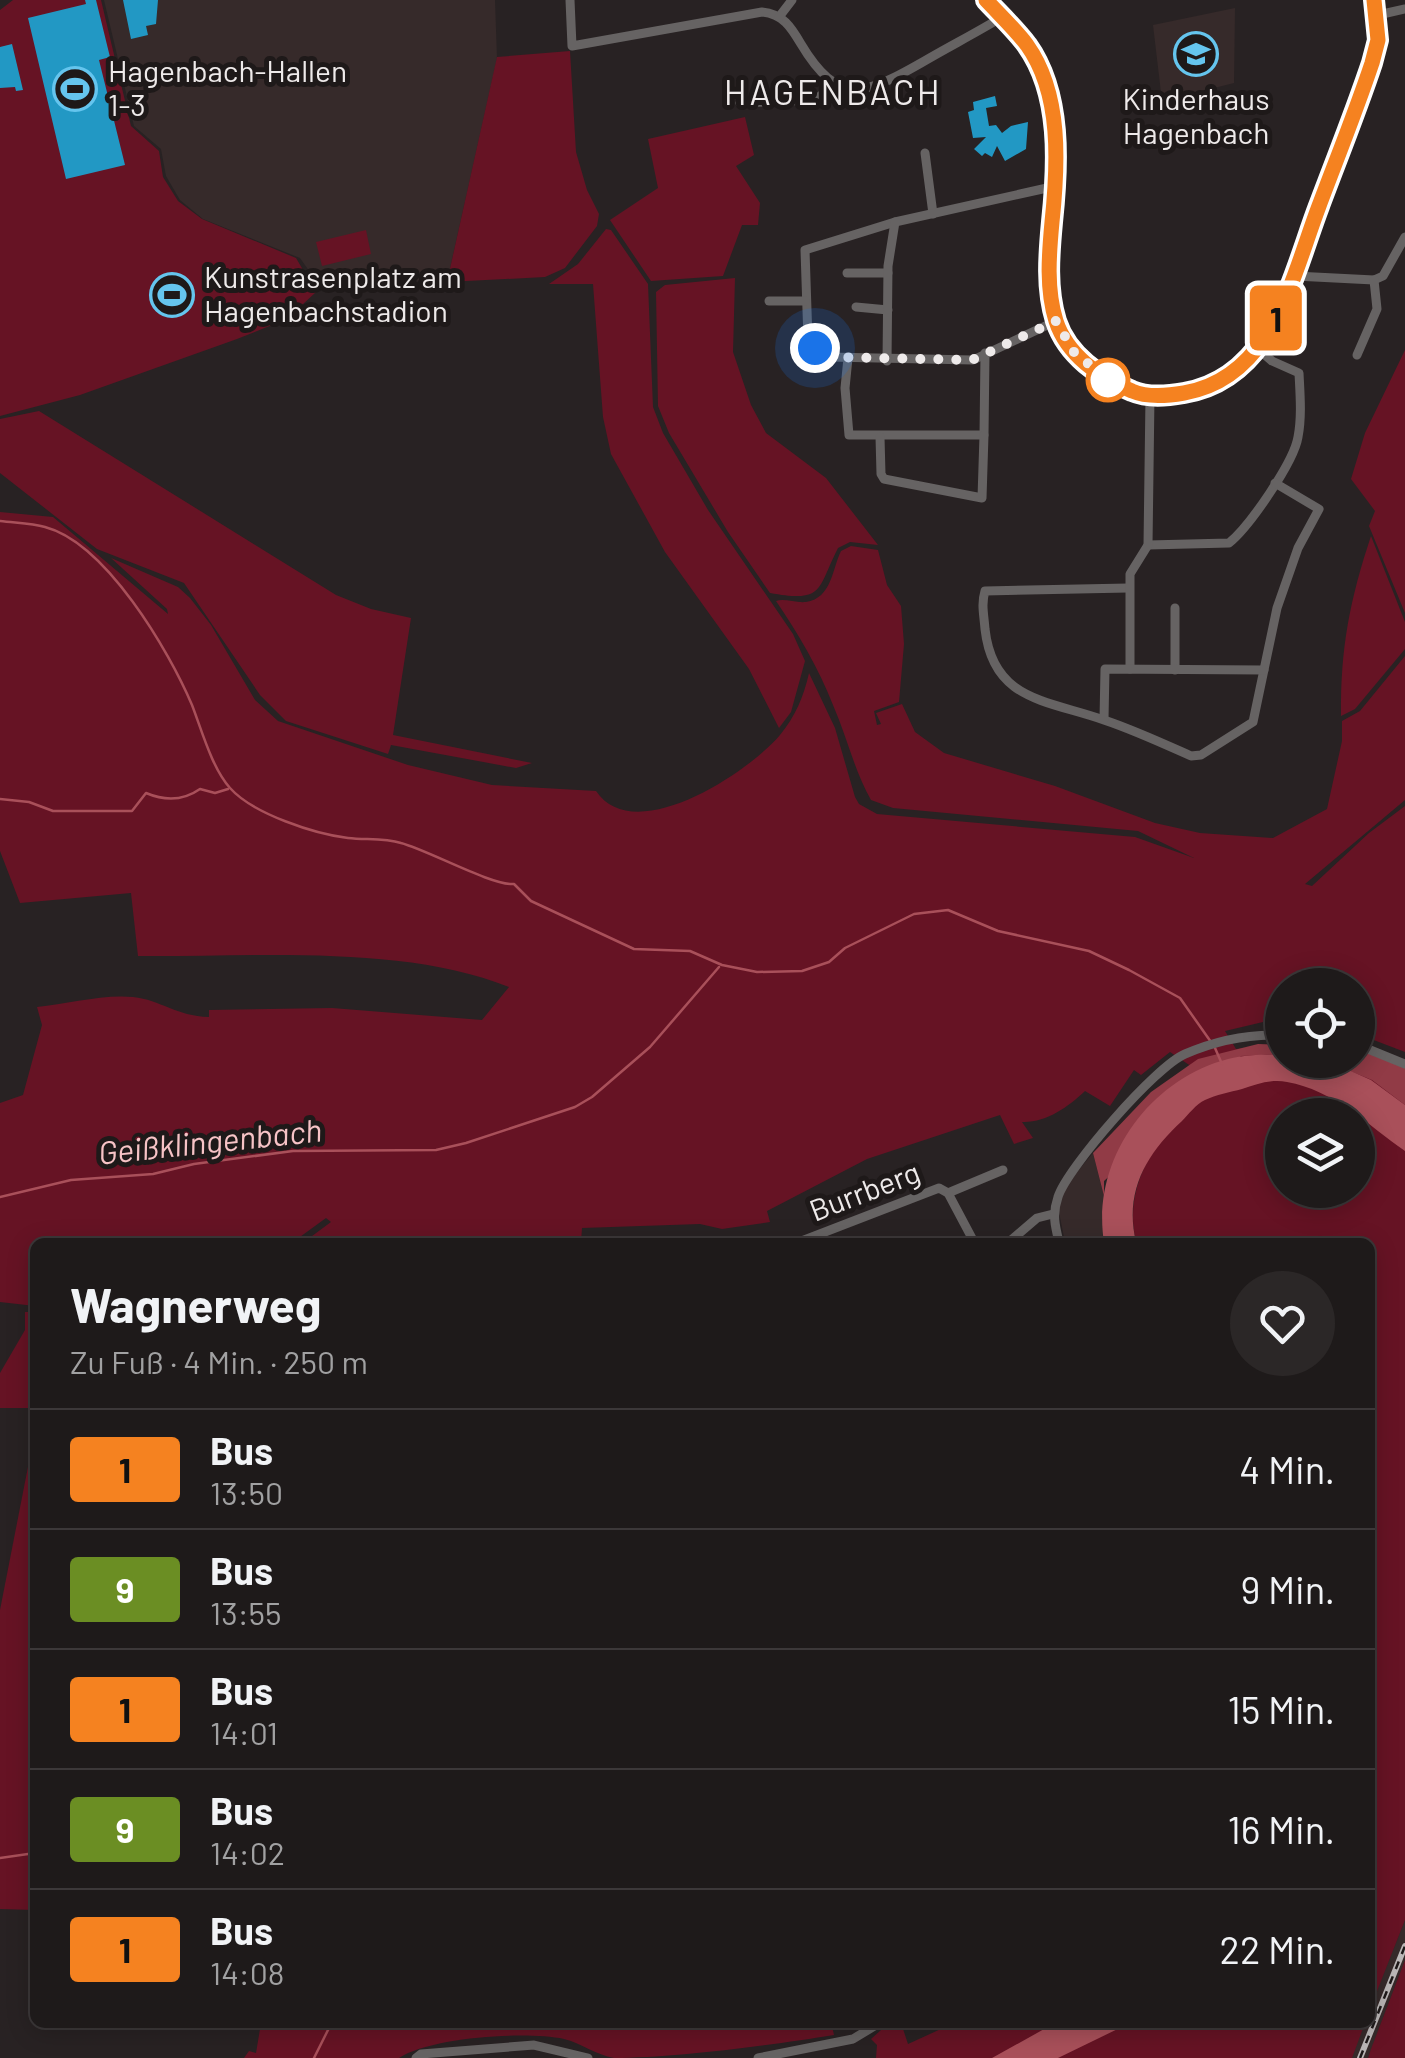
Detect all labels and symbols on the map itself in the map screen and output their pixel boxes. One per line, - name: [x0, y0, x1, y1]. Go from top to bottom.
- school or university icon: Kinderhaus Hagenbach: [1173, 31, 1219, 77]
- place label: Hagenbach-Hallen 1-3: [108, 52, 347, 122]
- sports icon: Hagenbach-Hallen 1-3: [52, 66, 98, 112]
- district label: HAGENBACH: [724, 70, 942, 112]
- place label: Kinderhaus Hagenbach: [1122, 80, 1270, 150]
- place label: Kunstrasenplatz am Hagenbachstadion: [204, 258, 462, 328]
- sports icon: Kunstrasenplatz am Hagenbachstadion: [149, 272, 195, 318]
- line badge: 1: [1244, 286, 1308, 350]
- your location: [790, 323, 840, 373]
- unlabelled marker: [1087, 359, 1129, 401]
- water label: Geißklingenbach: [96, 1109, 324, 1171]
- street label: Burrberg: [804, 1153, 924, 1228]

